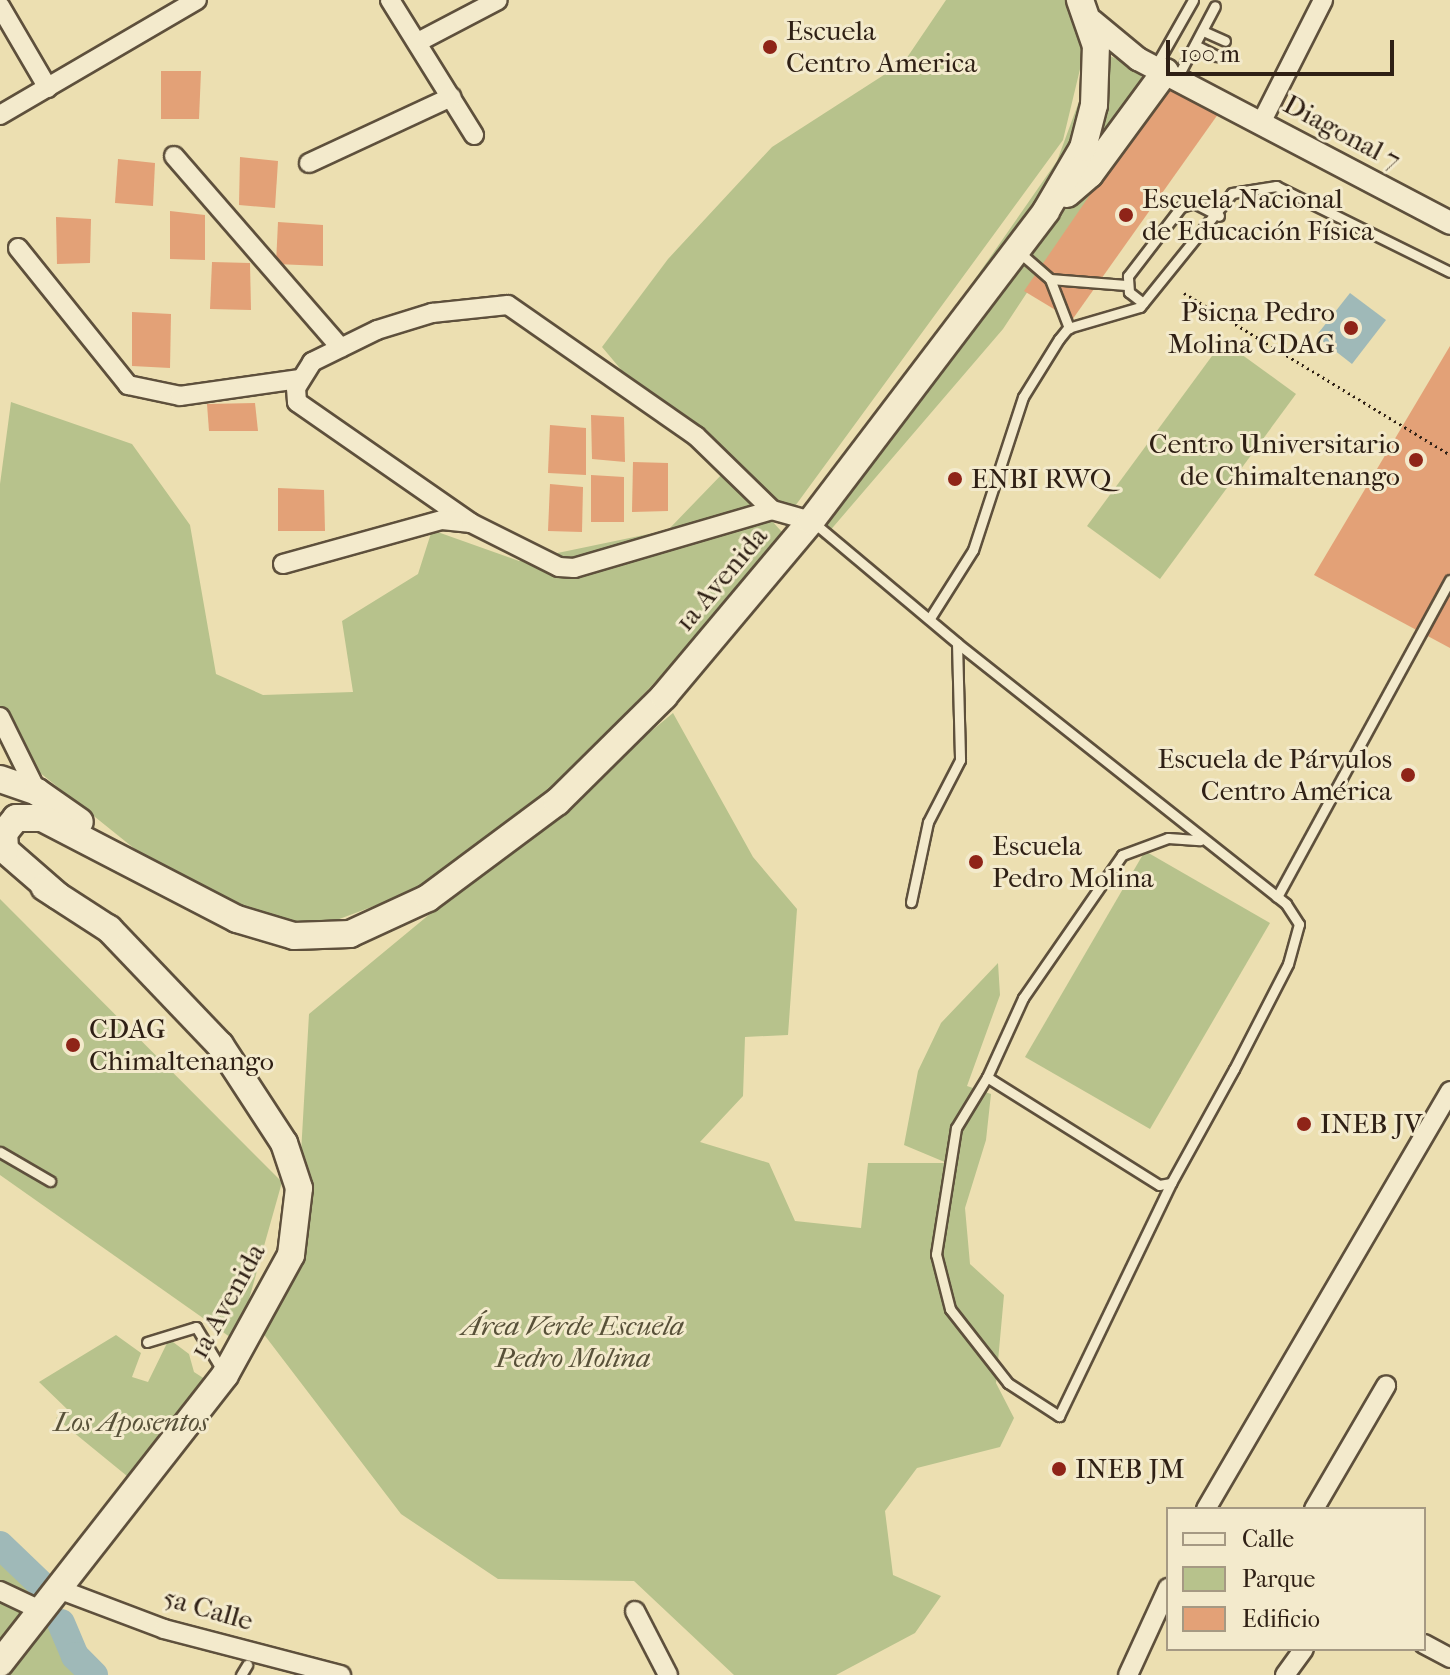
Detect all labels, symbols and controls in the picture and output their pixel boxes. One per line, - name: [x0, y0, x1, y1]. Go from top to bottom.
- place label: Escuela Centro America: [786, 14, 977, 80]
- scale bar: [1170, 24, 1398, 74]
- marker: Escuela Centro America: [761, 38, 779, 56]
- text: 100 m: [1180, 40, 1240, 68]
- street label: Diagonal 7: [1278, 87, 1406, 177]
- place label: Escuela Nacional de Educación Física: [1142, 182, 1374, 248]
- marker: Escuela Nacional de Educación Física: [1117, 206, 1135, 224]
- place label: Psicna Pedro Molina CDAG: [1168, 295, 1335, 361]
- marker: Psicna Pedro Molina CDAG: [1342, 319, 1360, 337]
- place label: Centro Universitario de Chimaltenango: [1149, 427, 1400, 493]
- marker: Centro Universitario de Chimaltenango: [1407, 451, 1425, 469]
- place label: ENBI RWQ: [971, 462, 1111, 496]
- marker: ENBI RWQ: [946, 470, 964, 488]
- street label: 1a Avenida: [668, 520, 774, 638]
- place label: Escuela de Párvulos Centro América: [1158, 742, 1392, 808]
- marker: Escuela de Párvulos Centro América: [1399, 766, 1417, 784]
- place label: Escuela Pedro Molina: [992, 829, 1154, 895]
- marker: Escuela Pedro Molina: [967, 853, 985, 871]
- place label: CDAG Chimaltenango: [89, 1012, 274, 1078]
- marker: CDAG Chimaltenango: [64, 1036, 82, 1054]
- place label: INEB JV: [1320, 1107, 1422, 1141]
- marker: INEB JV: [1295, 1115, 1313, 1133]
- street label: 1a Avenida: [182, 1238, 272, 1364]
- park label: Área Verde Escuela Pedro Molina: [462, 1309, 684, 1375]
- park label: Los Aposentos: [54, 1405, 208, 1439]
- place label: INEB JM: [1075, 1452, 1185, 1486]
- marker: INEB JM: [1050, 1460, 1068, 1478]
- legend: [1166, 1507, 1426, 1651]
- text: Calle: [1242, 1525, 1294, 1553]
- text: Parque: [1242, 1565, 1315, 1593]
- street label: 5a Calle: [159, 1580, 257, 1638]
- text: Edificio: [1242, 1605, 1320, 1633]

